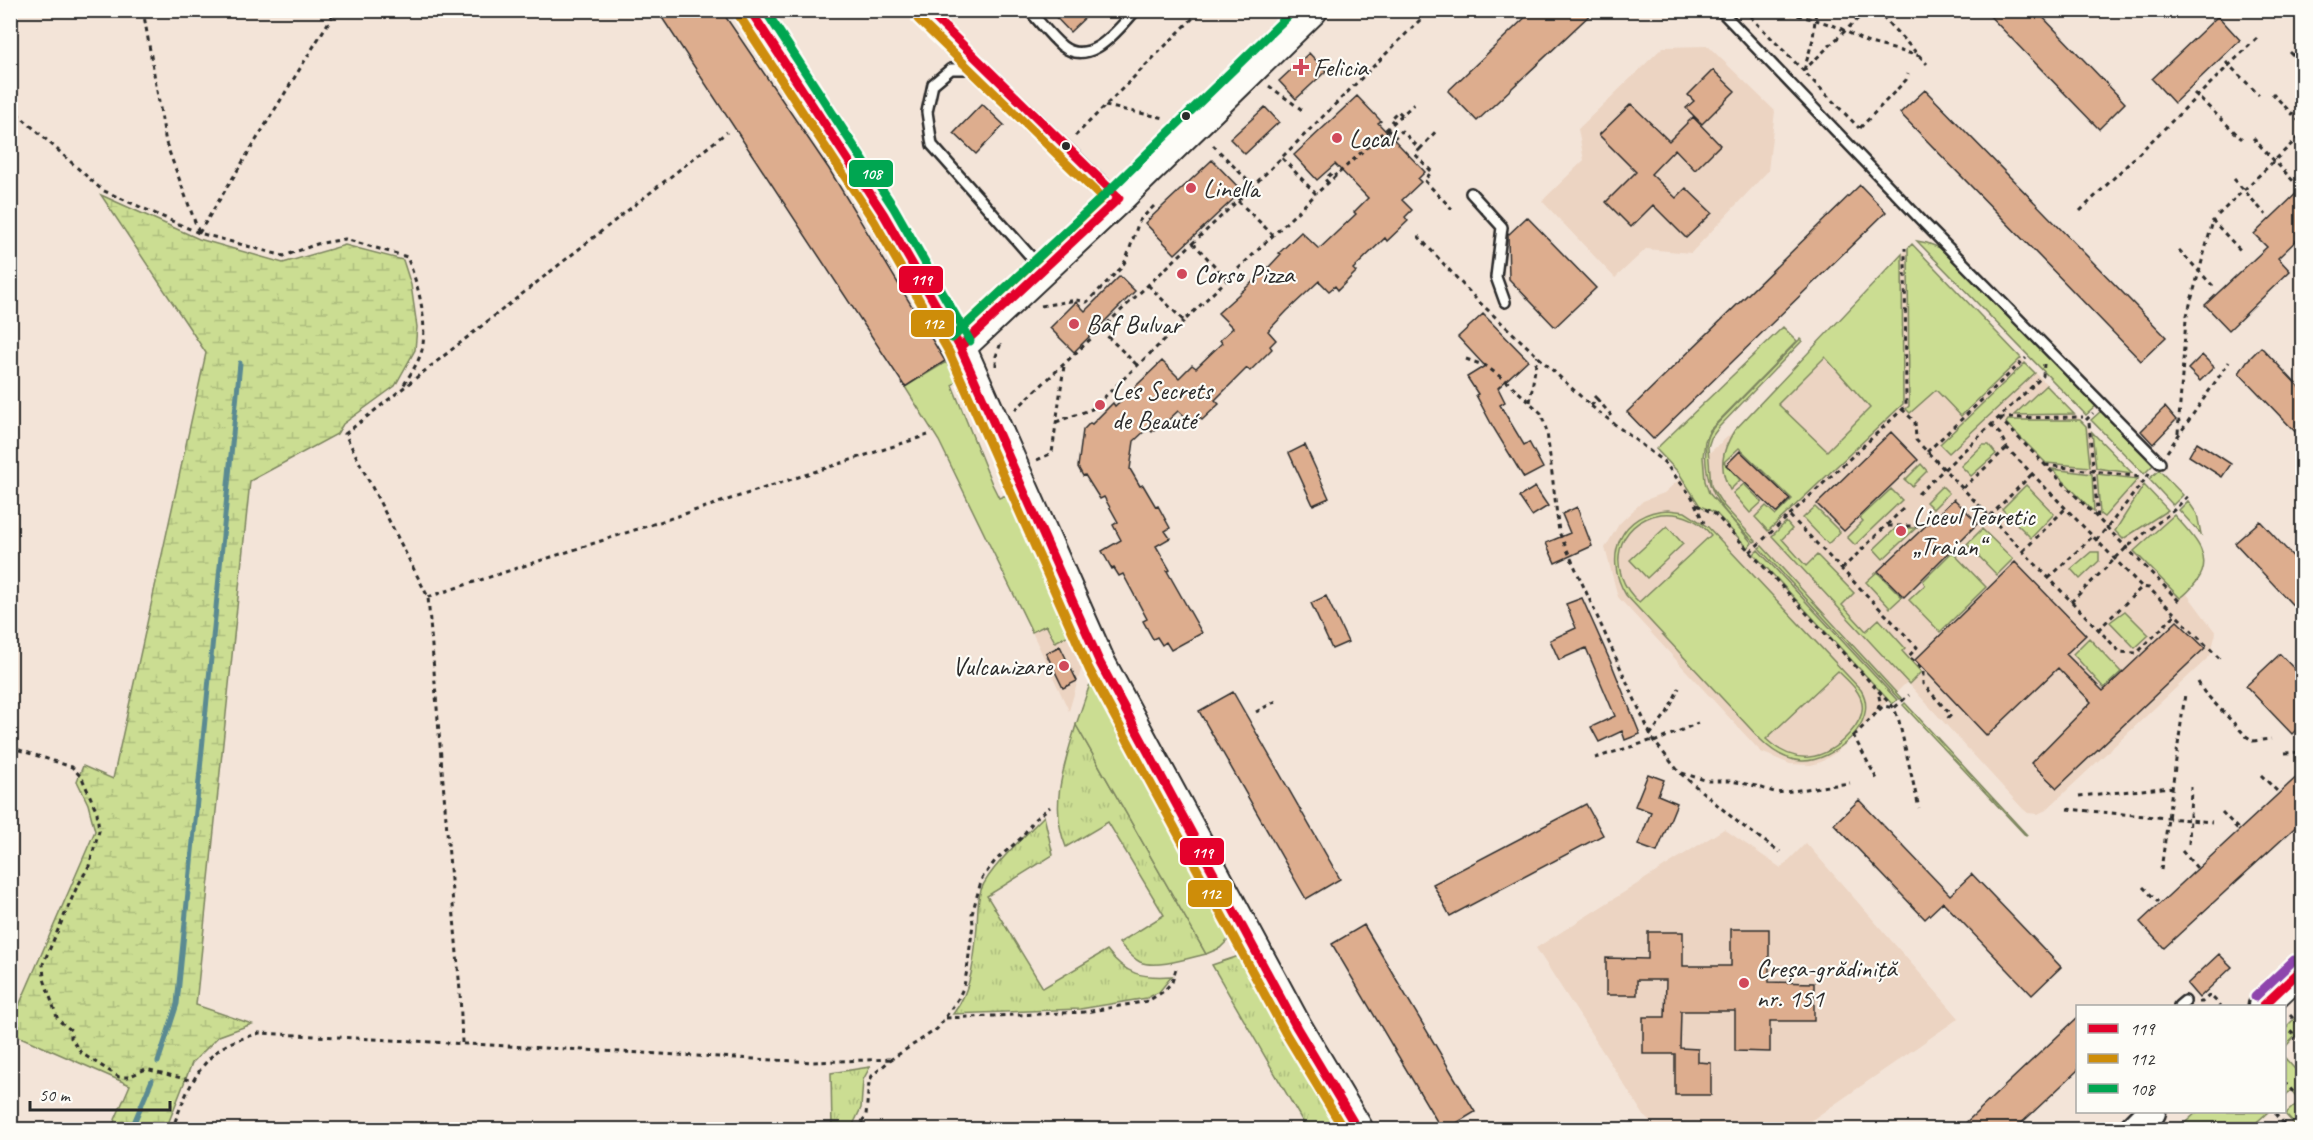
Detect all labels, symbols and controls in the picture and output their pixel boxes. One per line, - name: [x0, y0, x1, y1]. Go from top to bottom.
- place label: Felicia: [1313, 51, 1369, 84]
- marker: Felicia: [1294, 60, 1308, 74]
- unlabelled marker: [1180, 110, 1192, 122]
- place label: Local: [1349, 122, 1398, 155]
- marker: Local: [1330, 131, 1344, 145]
- unlabelled marker: [1060, 140, 1072, 152]
- line badge: 108: [848, 159, 894, 188]
- text: 108: [860, 164, 884, 184]
- place label: Linella: [1203, 172, 1261, 205]
- marker: Linella: [1184, 181, 1198, 195]
- place label: Corso Pizza: [1194, 258, 1296, 291]
- line badge: 119: [898, 265, 944, 294]
- marker: Corso Pizza: [1175, 267, 1189, 281]
- text: 119: [910, 270, 934, 290]
- place label: Baf Bulvar: [1086, 308, 1183, 341]
- line badge: 112: [910, 309, 955, 338]
- text: 112: [922, 314, 946, 334]
- marker: Baf Bulvar: [1067, 317, 1081, 331]
- place label: Les Secrets de Beauté: [1112, 374, 1214, 437]
- marker: Les Secrets de Beauté: [1093, 398, 1107, 412]
- place label: Liceul Teoretic „Traian“: [1913, 500, 2036, 563]
- marker: Liceul Teoretic „Traian“: [1894, 524, 1908, 538]
- place label: Vulcanizare: [952, 650, 1054, 683]
- marker: Vulcanizare: [1057, 659, 1071, 673]
- line badge: 119: [1179, 837, 1225, 866]
- text: 119: [1191, 843, 1215, 863]
- line badge: 112: [1187, 879, 1233, 908]
- text: 112: [1199, 884, 1223, 904]
- place label: Creșa-grădiniță nr. 151: [1756, 952, 1899, 1015]
- marker: Creșa-grădiniță nr. 151: [1737, 976, 1751, 990]
- legend: [2076, 1005, 2286, 1113]
- text: 119: [2130, 1018, 2156, 1040]
- text: 112: [2130, 1048, 2156, 1070]
- scale bar: [30, 1074, 170, 1112]
- text: 108: [2130, 1078, 2156, 1100]
- text: 50 m: [39, 1084, 72, 1106]

